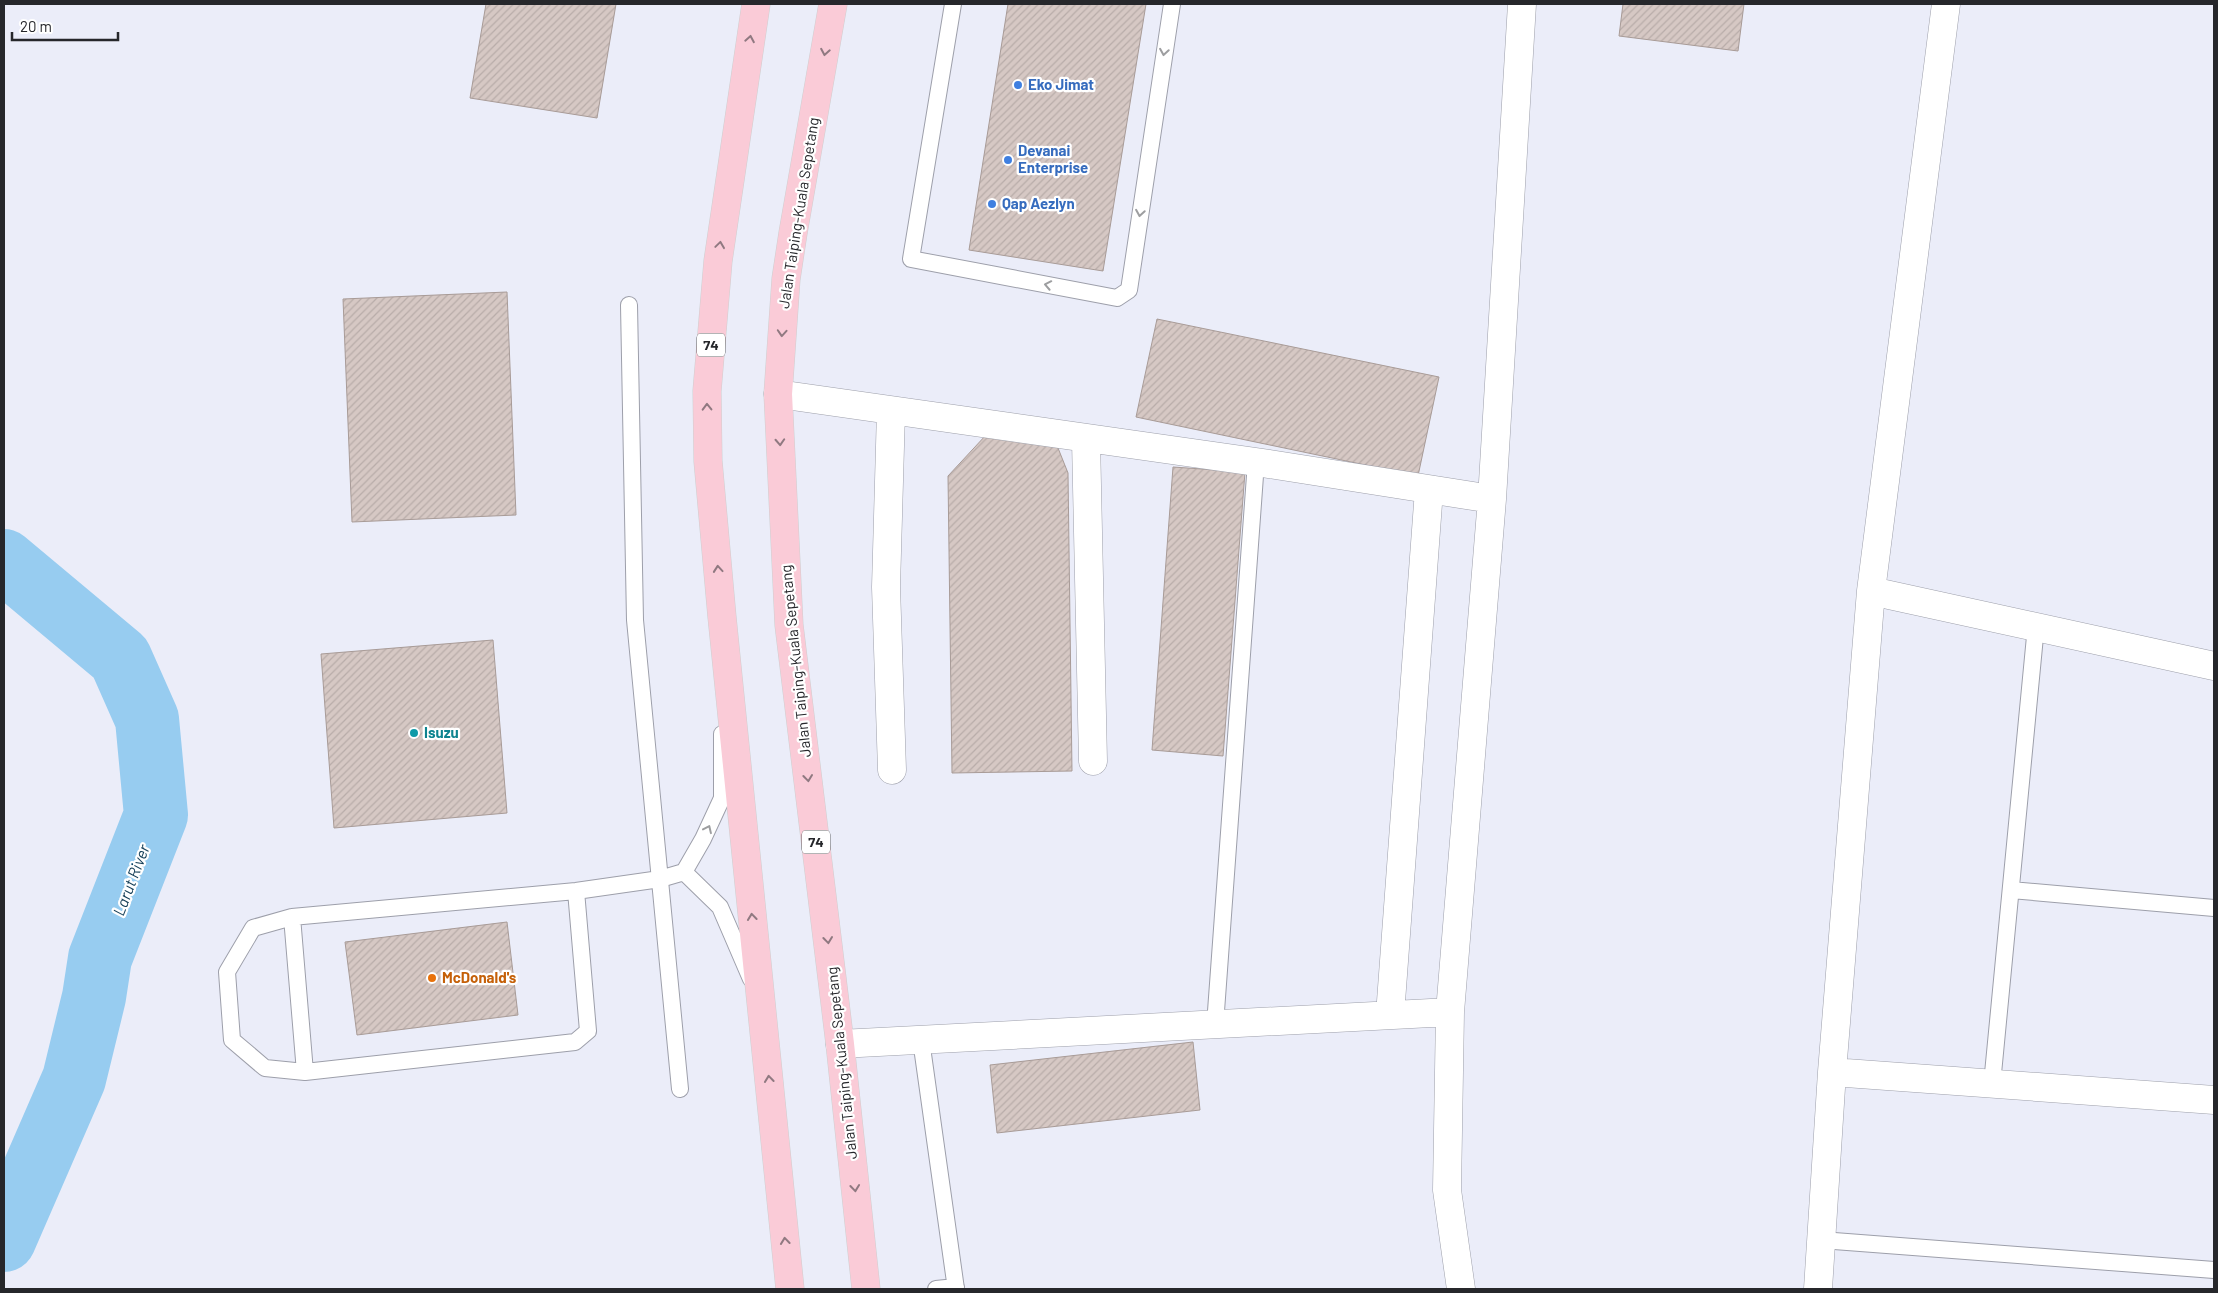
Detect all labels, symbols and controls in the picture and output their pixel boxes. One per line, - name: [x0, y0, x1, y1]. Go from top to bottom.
- scale bar: [12, 10, 119, 42]
- text: 20 m: [20, 17, 52, 35]
- one-way arrow: [745, 34, 755, 43]
- one-way arrow: [820, 47, 830, 56]
- one-way arrow: [1160, 48, 1170, 56]
- place label: Eko Jimat: [1028, 75, 1094, 93]
- marker: Eko Jimat: [1012, 79, 1024, 91]
- street label: Jalan Taiping-Kuala Sepetang: [774, 116, 822, 310]
- place label: Devanai Enterprise: [1018, 141, 1088, 176]
- marker: Devanai Enterprise: [1002, 154, 1014, 166]
- place label: Qap Aezlyn: [1002, 194, 1075, 212]
- marker: Qap Aezlyn: [986, 198, 998, 210]
- one-way arrow: [1136, 208, 1146, 217]
- one-way arrow: [714, 240, 725, 248]
- one-way arrow: [1044, 281, 1053, 291]
- one-way arrow: [776, 330, 787, 338]
- road number: 74: [697, 334, 725, 356]
- one-way arrow: [702, 402, 712, 410]
- one-way arrow: [775, 439, 785, 447]
- one-way arrow: [713, 564, 724, 572]
- street label: Jalan Taiping-Kuala Sepetang: [776, 564, 814, 758]
- place label: Isuzu: [424, 723, 459, 741]
- marker: Isuzu: [408, 727, 420, 739]
- one-way arrow: [802, 775, 813, 783]
- one-way arrow: [701, 825, 712, 834]
- road number: 74: [802, 830, 830, 854]
- water label: Larut River: [108, 840, 153, 918]
- one-way arrow: [747, 913, 758, 921]
- one-way arrow: [822, 935, 832, 944]
- street label: Jalan Taiping-Kuala Sepetang: [822, 966, 860, 1160]
- place label: McDonald's: [442, 968, 517, 986]
- marker: McDonald's: [426, 972, 438, 984]
- one-way arrow: [764, 1075, 775, 1083]
- one-way arrow: [850, 1184, 861, 1192]
- one-way arrow: [780, 1236, 791, 1244]

